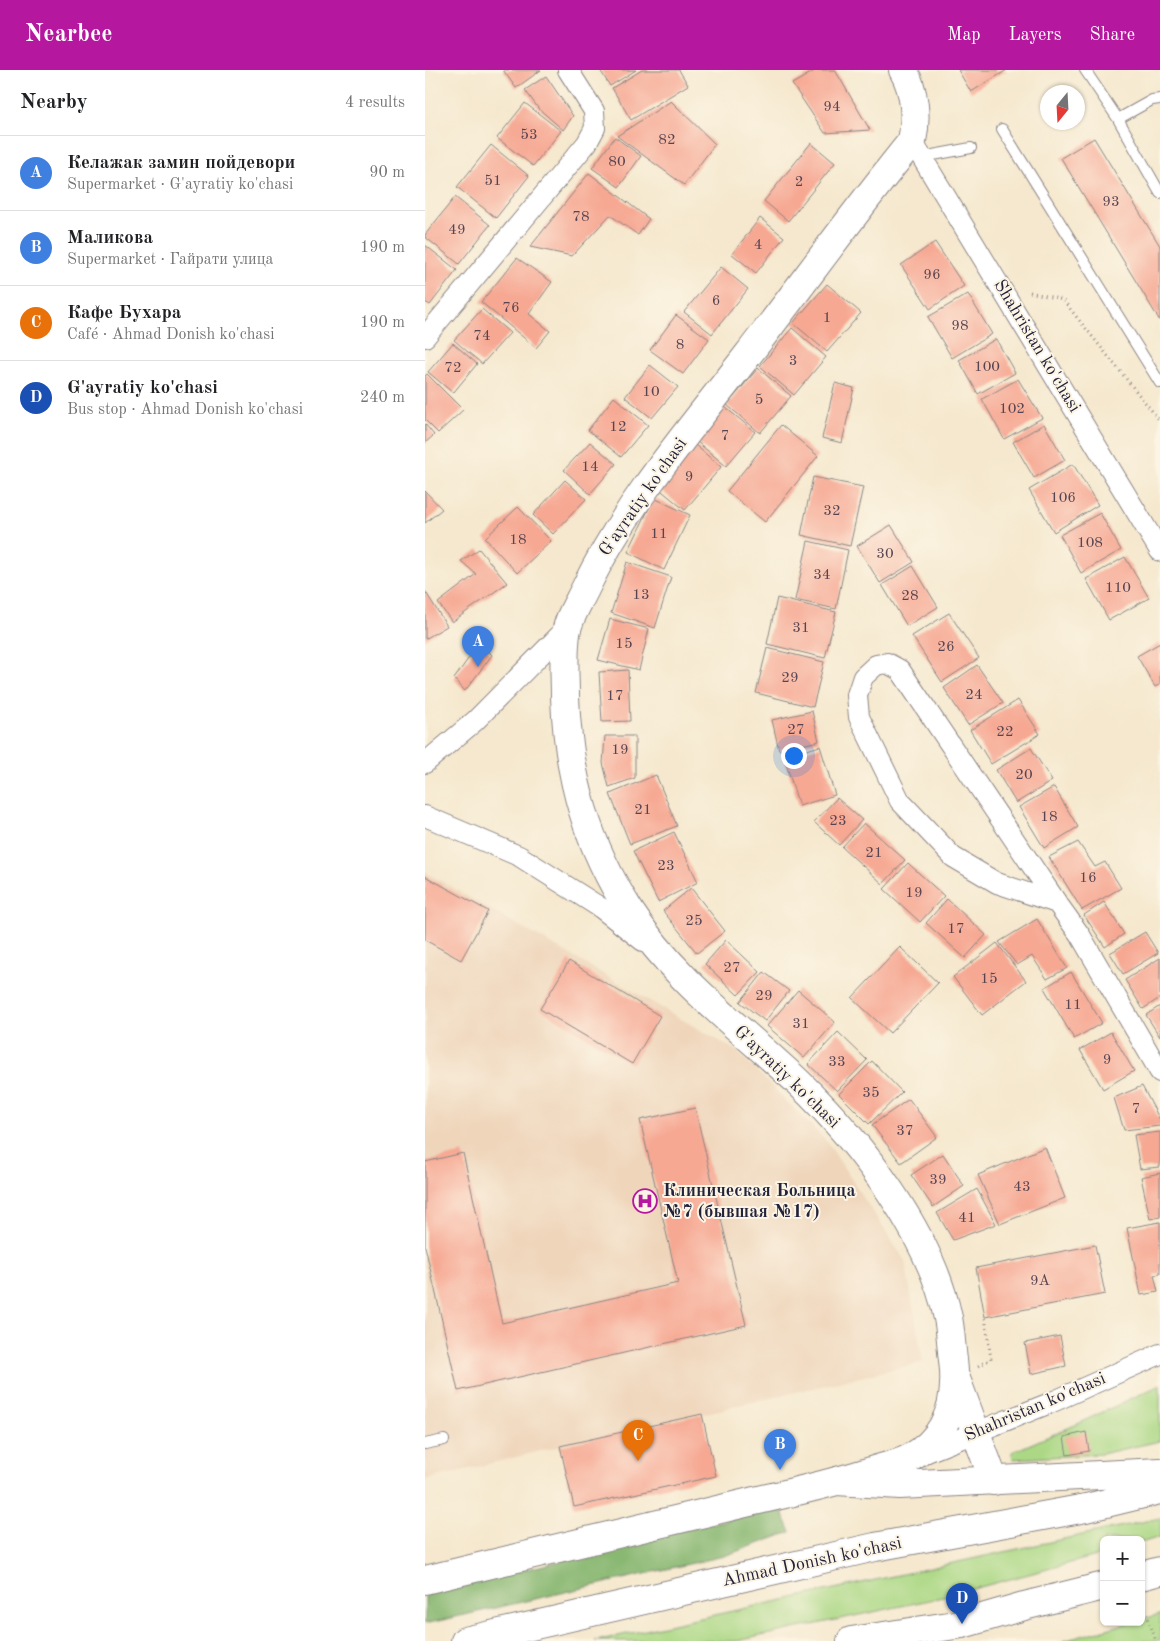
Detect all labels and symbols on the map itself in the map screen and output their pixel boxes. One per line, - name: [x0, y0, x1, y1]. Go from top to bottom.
- north arrow: [1040, 85, 1085, 130]
- house number: 94: [823, 100, 841, 115]
- house number: 53: [520, 128, 538, 143]
- house number: 82: [658, 133, 676, 148]
- house number: 80: [608, 155, 626, 170]
- house number: 51: [484, 174, 502, 189]
- house number: 2: [795, 175, 803, 190]
- house number: 93: [1102, 195, 1120, 210]
- house number: 78: [572, 210, 590, 225]
- house number: 49: [448, 223, 466, 238]
- house number: 4: [754, 238, 762, 253]
- house number: 96: [923, 268, 941, 283]
- street label: Shahristan ko'chasi: [990, 276, 1084, 416]
- house number: 6: [712, 294, 720, 309]
- house number: 76: [502, 301, 520, 316]
- house number: 1: [823, 311, 831, 326]
- house number: 98: [951, 319, 969, 334]
- house number: 74: [473, 329, 491, 344]
- house number: 8: [676, 338, 684, 353]
- house number: 3: [789, 354, 797, 369]
- house number: 100: [974, 360, 1000, 375]
- house number: 72: [444, 361, 462, 376]
- house number: 10: [642, 385, 660, 400]
- house number: 5: [755, 393, 763, 408]
- house number: 102: [999, 402, 1025, 417]
- house number: 12: [609, 420, 627, 435]
- house number: 7: [721, 429, 729, 444]
- street label: G'ayratiy ko'chasi: [596, 435, 690, 559]
- house number: 14: [581, 460, 599, 475]
- house number: 9: [685, 470, 693, 485]
- house number: 106: [1050, 491, 1076, 506]
- house number: 32: [823, 504, 841, 519]
- house number: 11: [650, 527, 668, 542]
- house number: 18: [509, 533, 527, 548]
- house number: 108: [1077, 536, 1103, 551]
- house number: 30: [876, 547, 894, 562]
- house number: 34: [813, 568, 831, 583]
- house number: 110: [1105, 581, 1131, 596]
- house number: 13: [632, 588, 650, 603]
- house number: 28: [901, 589, 919, 604]
- house number: 31: [792, 621, 810, 636]
- pin: A: [462, 626, 494, 667]
- house number: 15: [615, 637, 633, 652]
- house number: 26: [937, 640, 955, 655]
- house number: 29: [781, 671, 799, 686]
- house number: 24: [965, 688, 983, 703]
- house number: 17: [606, 689, 624, 704]
- house number: 27: [787, 723, 805, 738]
- house number: 22: [996, 725, 1014, 740]
- house number: 19: [611, 743, 629, 758]
- your location: [781, 743, 807, 769]
- house number: 20: [1015, 768, 1033, 783]
- house number: 21: [634, 803, 652, 818]
- house number: 18: [1040, 810, 1058, 825]
- house number: 23: [829, 814, 847, 829]
- house number: 21: [865, 846, 883, 861]
- house number: 23: [657, 859, 675, 874]
- house number: 16: [1079, 871, 1097, 886]
- house number: 19: [905, 886, 923, 901]
- house number: 25: [685, 914, 703, 929]
- house number: 17: [947, 922, 965, 937]
- house number: 27: [723, 961, 741, 976]
- house number: 15: [980, 972, 998, 987]
- house number: 29: [755, 989, 773, 1004]
- house number: 11: [1064, 998, 1082, 1013]
- house number: 31: [792, 1017, 810, 1032]
- street label: G'ayratiy ko'chasi: [731, 1022, 843, 1132]
- house number: 9: [1103, 1053, 1111, 1068]
- house number: 33: [828, 1055, 846, 1070]
- house number: 35: [862, 1086, 880, 1101]
- house number: 7: [1132, 1102, 1140, 1117]
- house number: 37: [896, 1124, 914, 1139]
- house number: 39: [929, 1173, 947, 1188]
- house number: 43: [1013, 1180, 1031, 1195]
- place label: Клиническая Больница №7 (бывшая №17): [663, 1182, 856, 1221]
- hospital icon: Клиническая Больница №7 (бывшая №17): [632, 1188, 658, 1214]
- house number: 41: [958, 1211, 976, 1226]
- house number: 9A: [1030, 1274, 1051, 1289]
- street label: Shahristan ko'chasi: [962, 1369, 1108, 1445]
- pin: C: [622, 1420, 654, 1461]
- pin: B: [764, 1429, 796, 1470]
- street label: Ahmad Donish ko'chasi: [721, 1534, 904, 1590]
- pin: D: [946, 1583, 978, 1624]

